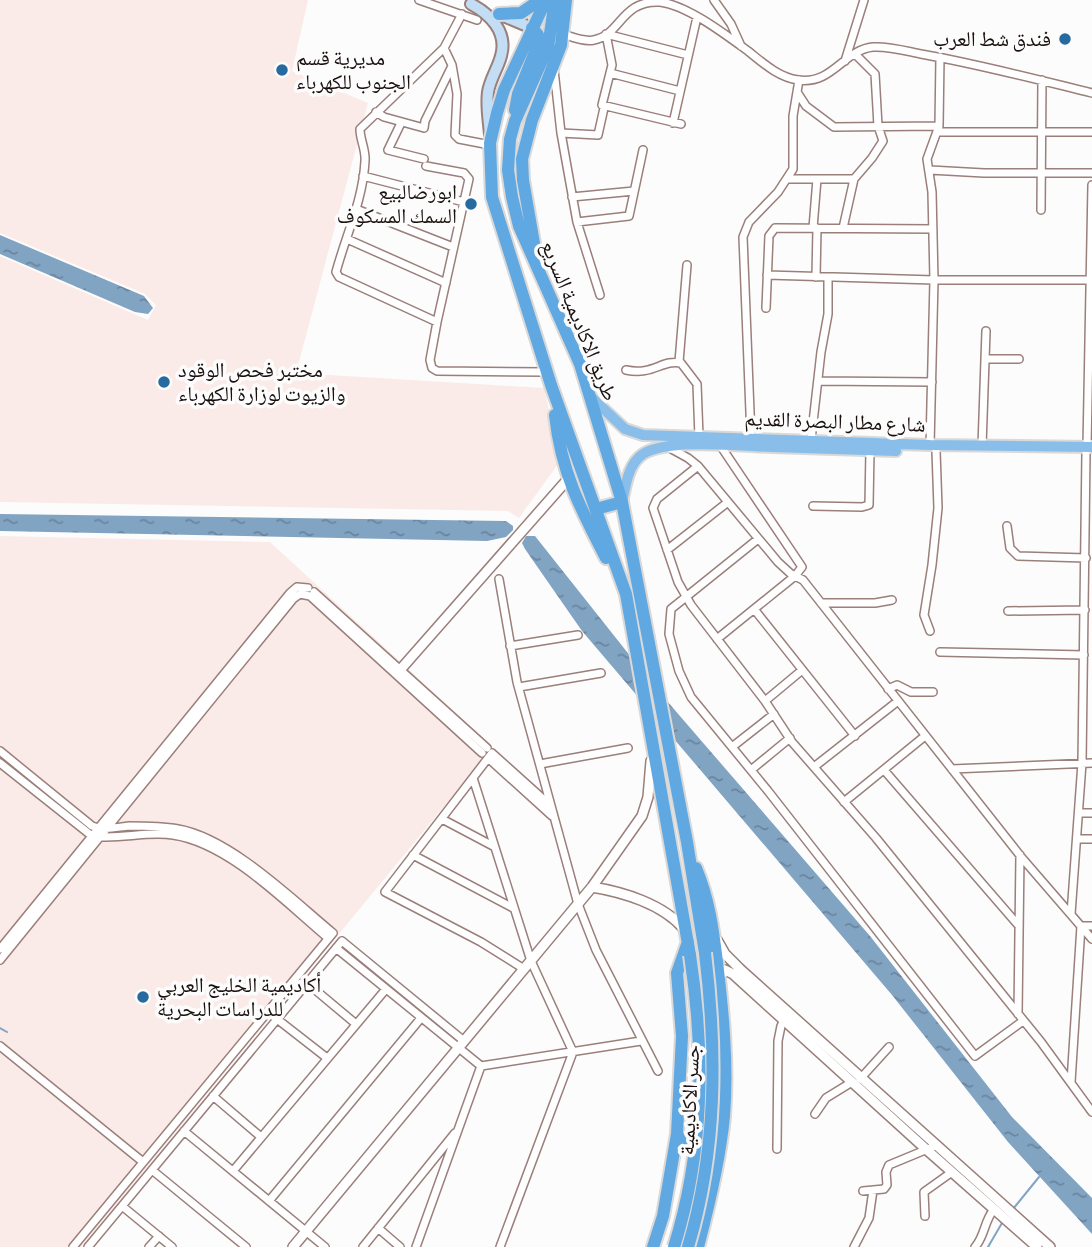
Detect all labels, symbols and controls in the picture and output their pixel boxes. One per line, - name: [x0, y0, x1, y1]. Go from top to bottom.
- place label: فندق شط العرب: [933, 27, 1051, 52]
- marker: فندق شط العرب: [1057, 31, 1073, 47]
- place label: مديرية قسم الجنوب للكهرباء: [296, 46, 411, 95]
- marker: مديرية قسم الجنوب للكهرباء: [274, 62, 290, 78]
- place label: ابورضالبيع السمك المسكوف: [337, 180, 457, 229]
- marker: ابورضالبيع السمك المسكوف: [463, 196, 479, 212]
- street label: طريق الاكاديمية السريع: [536, 237, 622, 405]
- place label: مختبر فحص الوقود والزيوت لوزارة الكهرباء: [178, 358, 346, 407]
- marker: مختبر فحص الوقود والزيوت لوزارة الكهرباء: [156, 374, 172, 390]
- street label: شارع مطار البصرة القديم: [744, 406, 926, 439]
- place label: أكاديمية الخليج العربي للدراسات البحرية: [157, 972, 321, 1022]
- marker: أكاديمية الخليج العربي للدراسات البحرية: [135, 989, 151, 1005]
- street label: جسر الاكاديمية: [675, 1044, 705, 1156]

